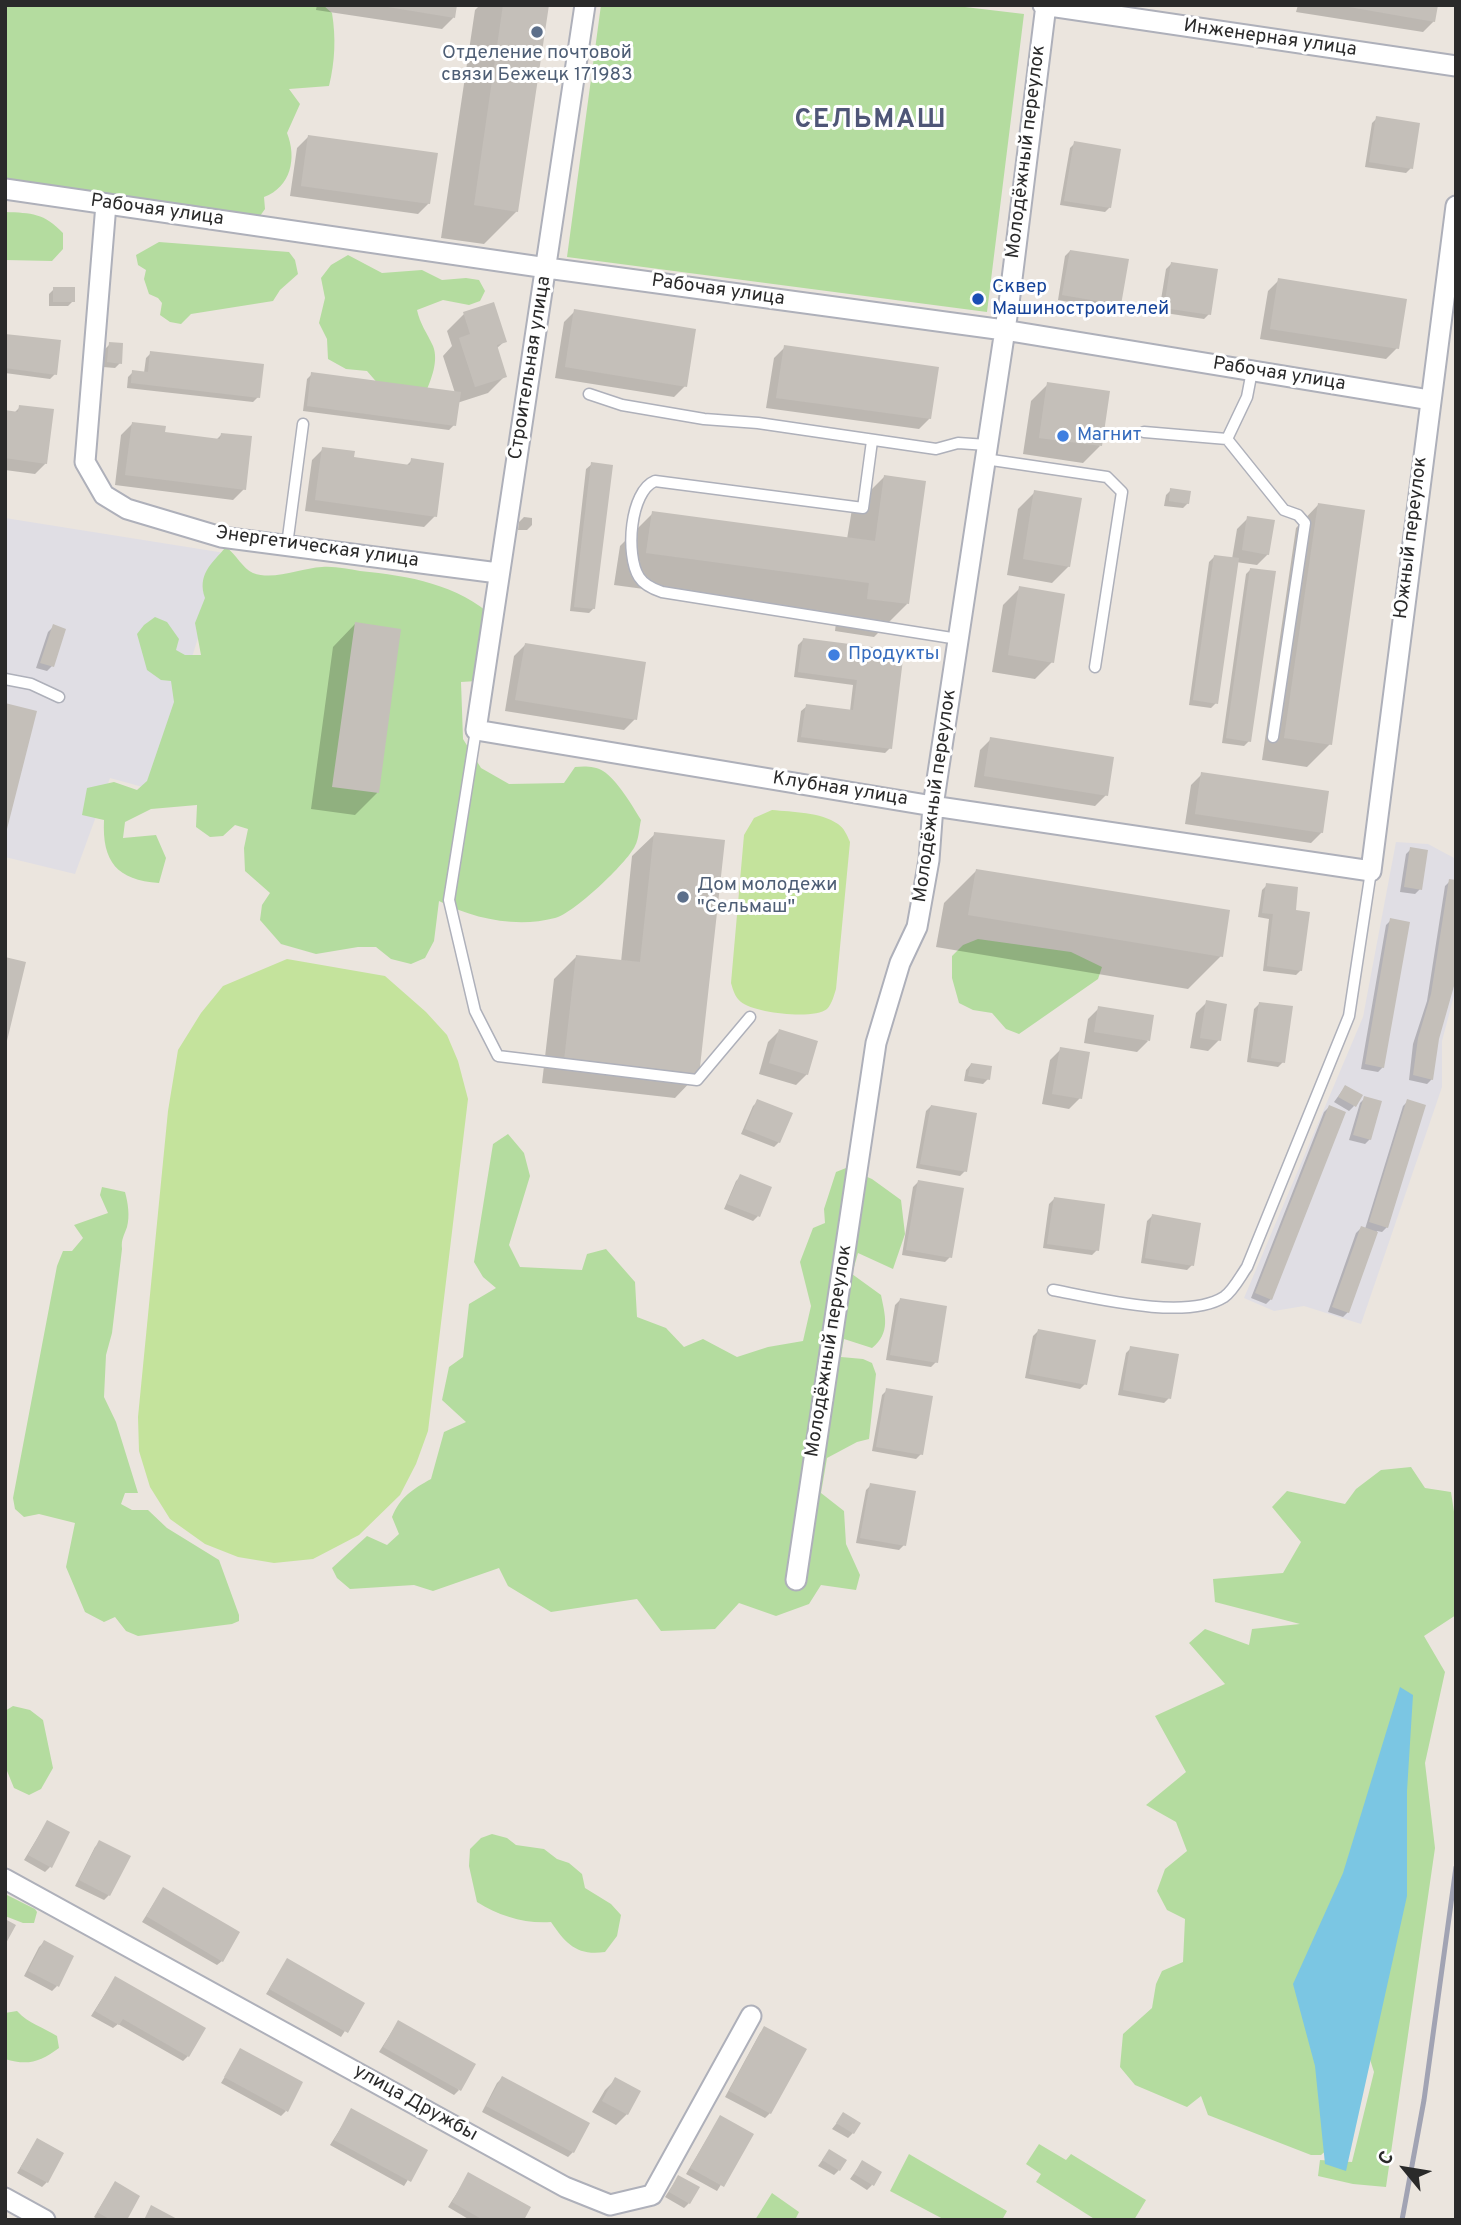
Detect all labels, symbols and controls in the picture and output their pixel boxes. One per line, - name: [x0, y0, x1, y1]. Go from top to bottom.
- street label: Инженерная улица: [1182, 16, 1358, 62]
- marker: Отделение почтовой связи Бежецк 171983: [529, 24, 545, 40]
- place label: Отделение почтовой связи Бежецк 171983: [441, 43, 633, 87]
- street label: Молодёжный переулок: [1003, 44, 1051, 260]
- district label: СЕЛЬМАШ: [795, 106, 947, 138]
- street label: Рабочая улица: [89, 190, 225, 232]
- street label: Рабочая улица: [650, 270, 786, 312]
- street label: Строительная улица: [505, 275, 557, 461]
- place label: Сквер Машиностроителей: [992, 277, 1169, 321]
- marker: Сквер Машиностроителей: [970, 291, 986, 307]
- street label: Рабочая улица: [1211, 353, 1347, 397]
- place label: Магнит: [1077, 425, 1141, 447]
- marker: Магнит: [1055, 428, 1071, 444]
- street label: Южный переулок: [1391, 455, 1433, 621]
- street label: Энергетическая улица: [214, 522, 420, 574]
- place label: Продукты: [848, 644, 939, 666]
- marker: Продукты: [826, 647, 842, 663]
- street label: Молодёжный переулок: [910, 688, 962, 904]
- street label: Клубная улица: [771, 768, 909, 812]
- place label: Дом молодежи "Сельмаш": [697, 875, 838, 919]
- marker: Дом молодежи "Сельмаш": [675, 889, 691, 905]
- street label: Молодёжный переулок: [802, 1243, 858, 1459]
- street label: улица Дружбы: [349, 2061, 481, 2147]
- north arrow: [1370, 2134, 1440, 2204]
- text: С: [1373, 2147, 1400, 2170]

